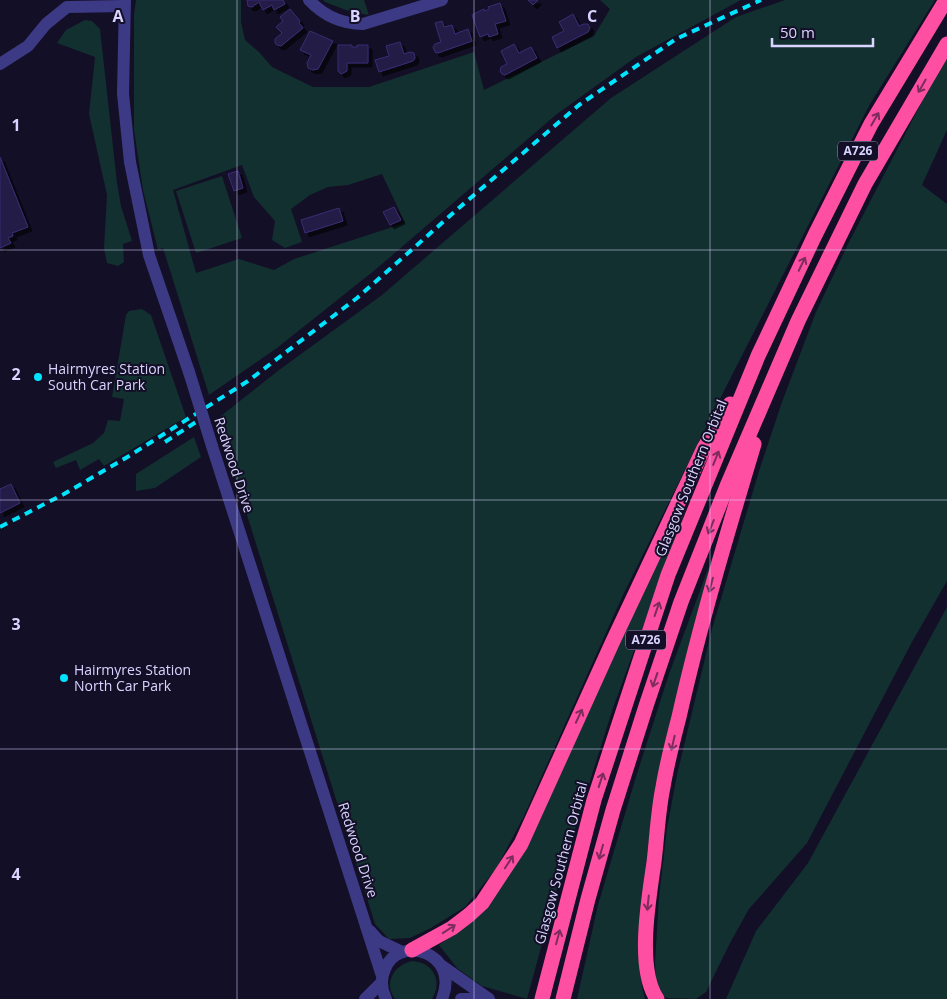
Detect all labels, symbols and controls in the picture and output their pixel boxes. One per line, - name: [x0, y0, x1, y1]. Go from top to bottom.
- text: A: [112, 5, 124, 27]
- text: B: [350, 5, 360, 27]
- text: C: [587, 5, 597, 27]
- scale bar: [772, 15, 873, 47]
- text: 50 m: [780, 22, 815, 42]
- one-way arrow: [916, 78, 926, 93]
- one-way arrow: [870, 112, 880, 126]
- text: 1: [11, 114, 21, 136]
- road number: A726: [838, 142, 878, 160]
- one-way arrow: [797, 257, 807, 272]
- place label: Hairmyres Station South Car Park: [48, 359, 165, 394]
- text: 2: [11, 363, 21, 385]
- marker: Hairmyres Station South Car Park: [32, 371, 44, 383]
- street label: Glasgow Southern Orbital: [650, 396, 731, 559]
- street label: Redwood Drive: [210, 415, 259, 515]
- one-way arrow: [712, 451, 722, 466]
- one-way arrow: [706, 519, 715, 534]
- one-way arrow: [706, 576, 716, 592]
- one-way arrow: [652, 601, 662, 617]
- text: 3: [11, 613, 21, 635]
- road number: A726: [626, 630, 666, 650]
- place label: Hairmyres Station North Car Park: [74, 660, 191, 695]
- marker: Hairmyres Station North Car Park: [58, 672, 70, 684]
- one-way arrow: [650, 672, 659, 687]
- one-way arrow: [575, 709, 585, 724]
- one-way arrow: [668, 734, 677, 750]
- one-way arrow: [596, 772, 606, 788]
- street label: Glasgow Southern Orbital: [530, 779, 591, 946]
- street label: Redwood Drive: [334, 800, 383, 900]
- one-way arrow: [596, 843, 606, 859]
- one-way arrow: [504, 855, 514, 869]
- text: 4: [11, 863, 21, 885]
- one-way arrow: [643, 895, 653, 911]
- one-way arrow: [442, 924, 456, 935]
- one-way arrow: [553, 929, 563, 945]

